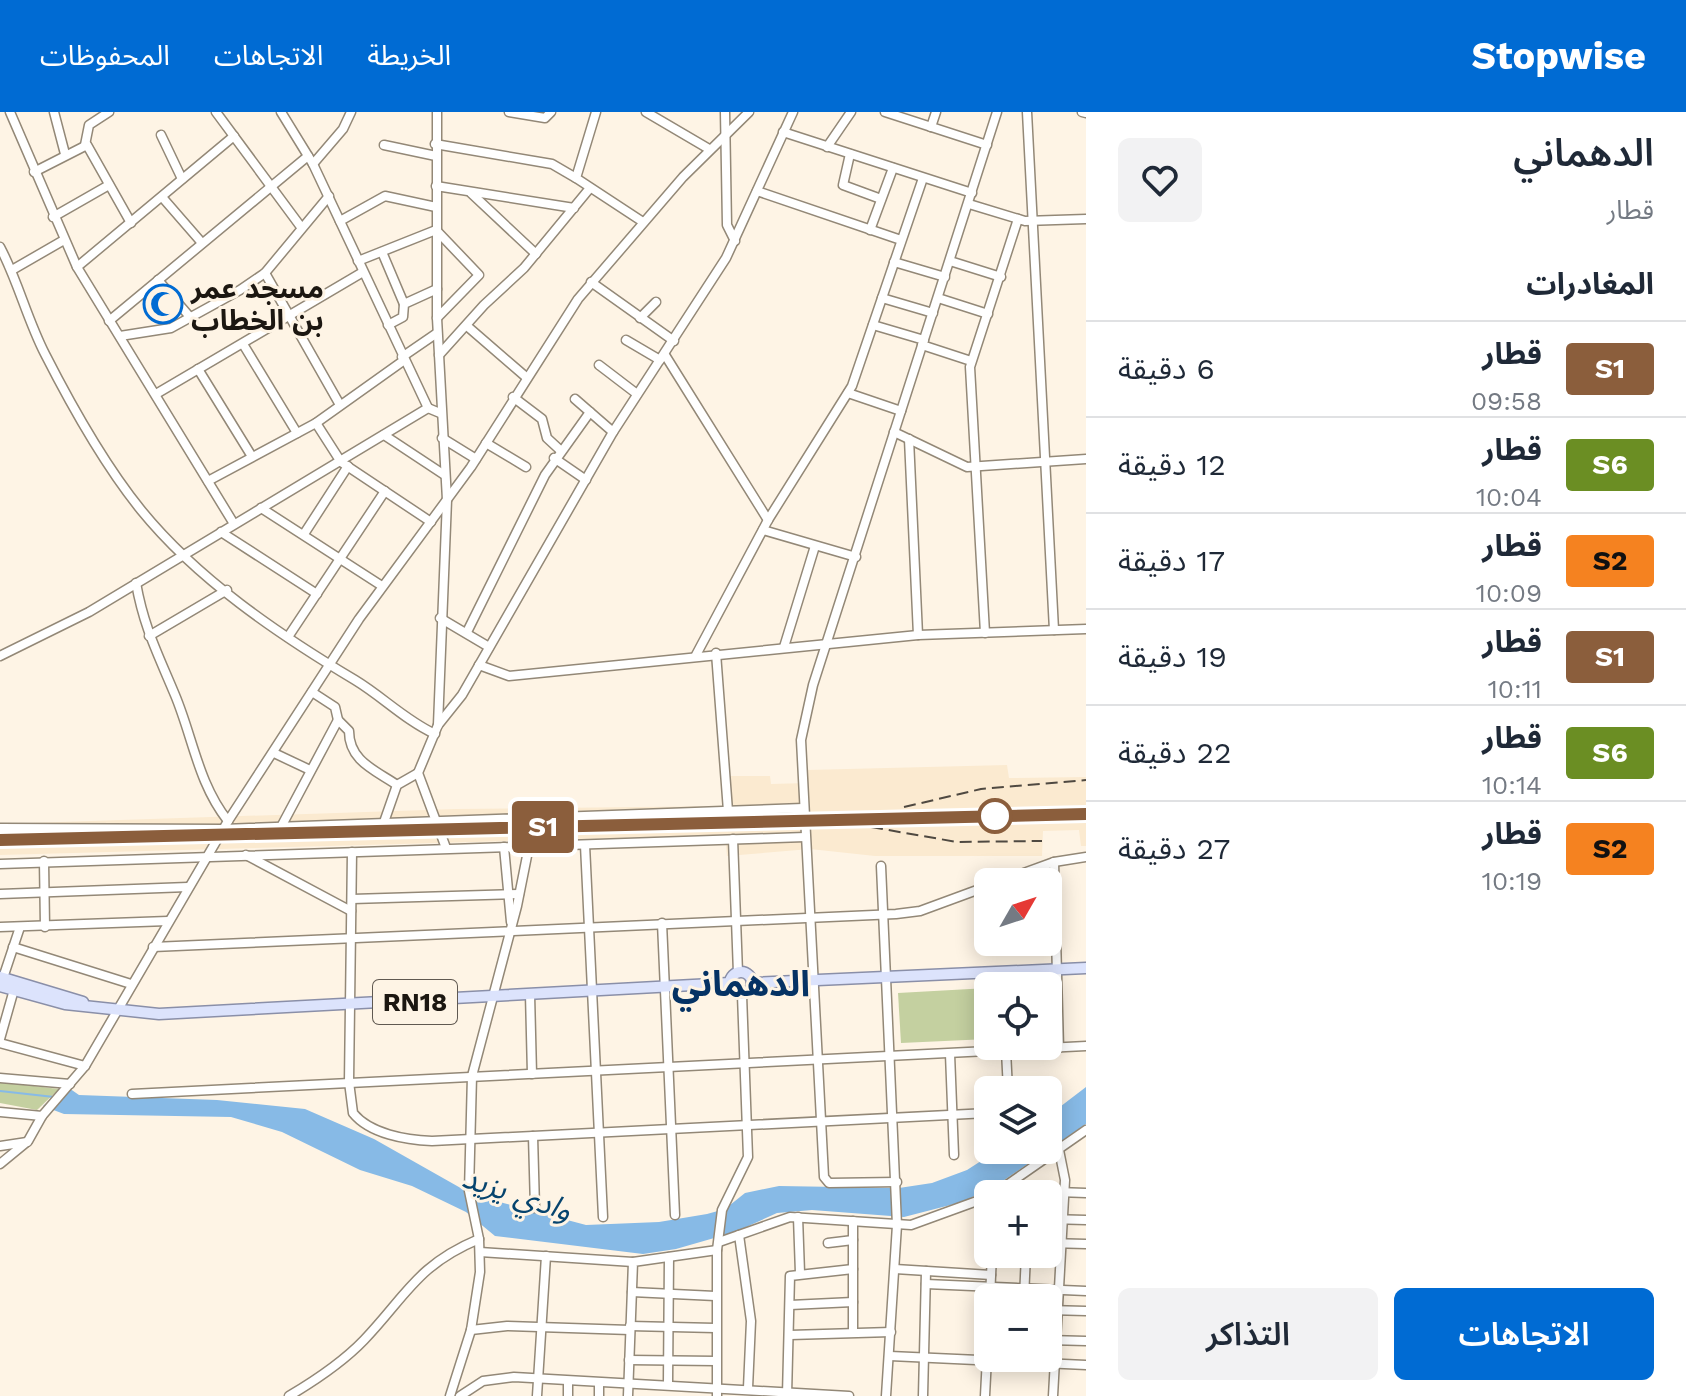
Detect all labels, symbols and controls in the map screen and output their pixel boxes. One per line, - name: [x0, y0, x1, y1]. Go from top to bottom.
- text: Stopwise: [1471, 34, 1646, 78]
- text: المحفوظات: [40, 39, 170, 72]
- text: الاتجاهات: [214, 39, 323, 72]
- text: الخريطة: [367, 39, 451, 72]
- text: الدهماني: [1513, 131, 1654, 175]
- button: heart: [1118, 138, 1202, 222]
- text: قطار: [1607, 195, 1654, 225]
- text: المغادرات: [1526, 266, 1654, 301]
- place label: مسجد عمر بن الخطاب: [190, 272, 324, 338]
- mosque icon: مسجد عمر بن الخطاب: [142, 283, 184, 325]
- text: قطار: [1482, 336, 1542, 371]
- text: 6 دقيقة: [1118, 351, 1215, 386]
- text: S1: [1595, 352, 1625, 385]
- text: 09:58: [1471, 386, 1542, 416]
- text: قطار: [1482, 432, 1542, 467]
- text: 12 دقيقة: [1118, 447, 1226, 482]
- text: S6: [1592, 448, 1628, 481]
- text: 10:04: [1476, 482, 1542, 512]
- text: قطار: [1482, 528, 1542, 563]
- text: 17 دقيقة: [1118, 543, 1225, 578]
- text: S2: [1593, 544, 1627, 577]
- text: 10:09: [1476, 578, 1542, 608]
- text: قطار: [1482, 624, 1542, 659]
- text: 19 دقيقة: [1118, 639, 1227, 674]
- text: S1: [1595, 640, 1625, 673]
- text: 10:11: [1488, 674, 1542, 704]
- text: قطار: [1482, 720, 1542, 755]
- text: 22 دقيقة: [1118, 735, 1232, 770]
- text: S6: [1592, 736, 1628, 769]
- text: 10:14: [1482, 770, 1542, 800]
- unlabelled marker: [978, 799, 1012, 833]
- line badge: S1: [507, 801, 579, 853]
- text: S1: [528, 810, 558, 843]
- text: قطار: [1482, 816, 1542, 851]
- text: 27 دقيقة: [1118, 831, 1230, 866]
- text: S2: [1593, 832, 1627, 865]
- text: 10:19: [1482, 866, 1542, 896]
- north arrow: [974, 868, 1062, 956]
- map controls: [974, 868, 1062, 1372]
- district label: الدهماني: [672, 963, 810, 1012]
- button: locate: [974, 972, 1062, 1060]
- road number: RN18: [373, 980, 457, 1024]
- button: layers: [974, 1076, 1062, 1164]
- water label: وادي يزيد: [456, 1159, 576, 1233]
- button: +: [974, 1180, 1062, 1268]
- button: −: [974, 1284, 1062, 1372]
- button: التذاكر: [1118, 1288, 1378, 1380]
- button: الاتجاهات: [1394, 1288, 1654, 1380]

